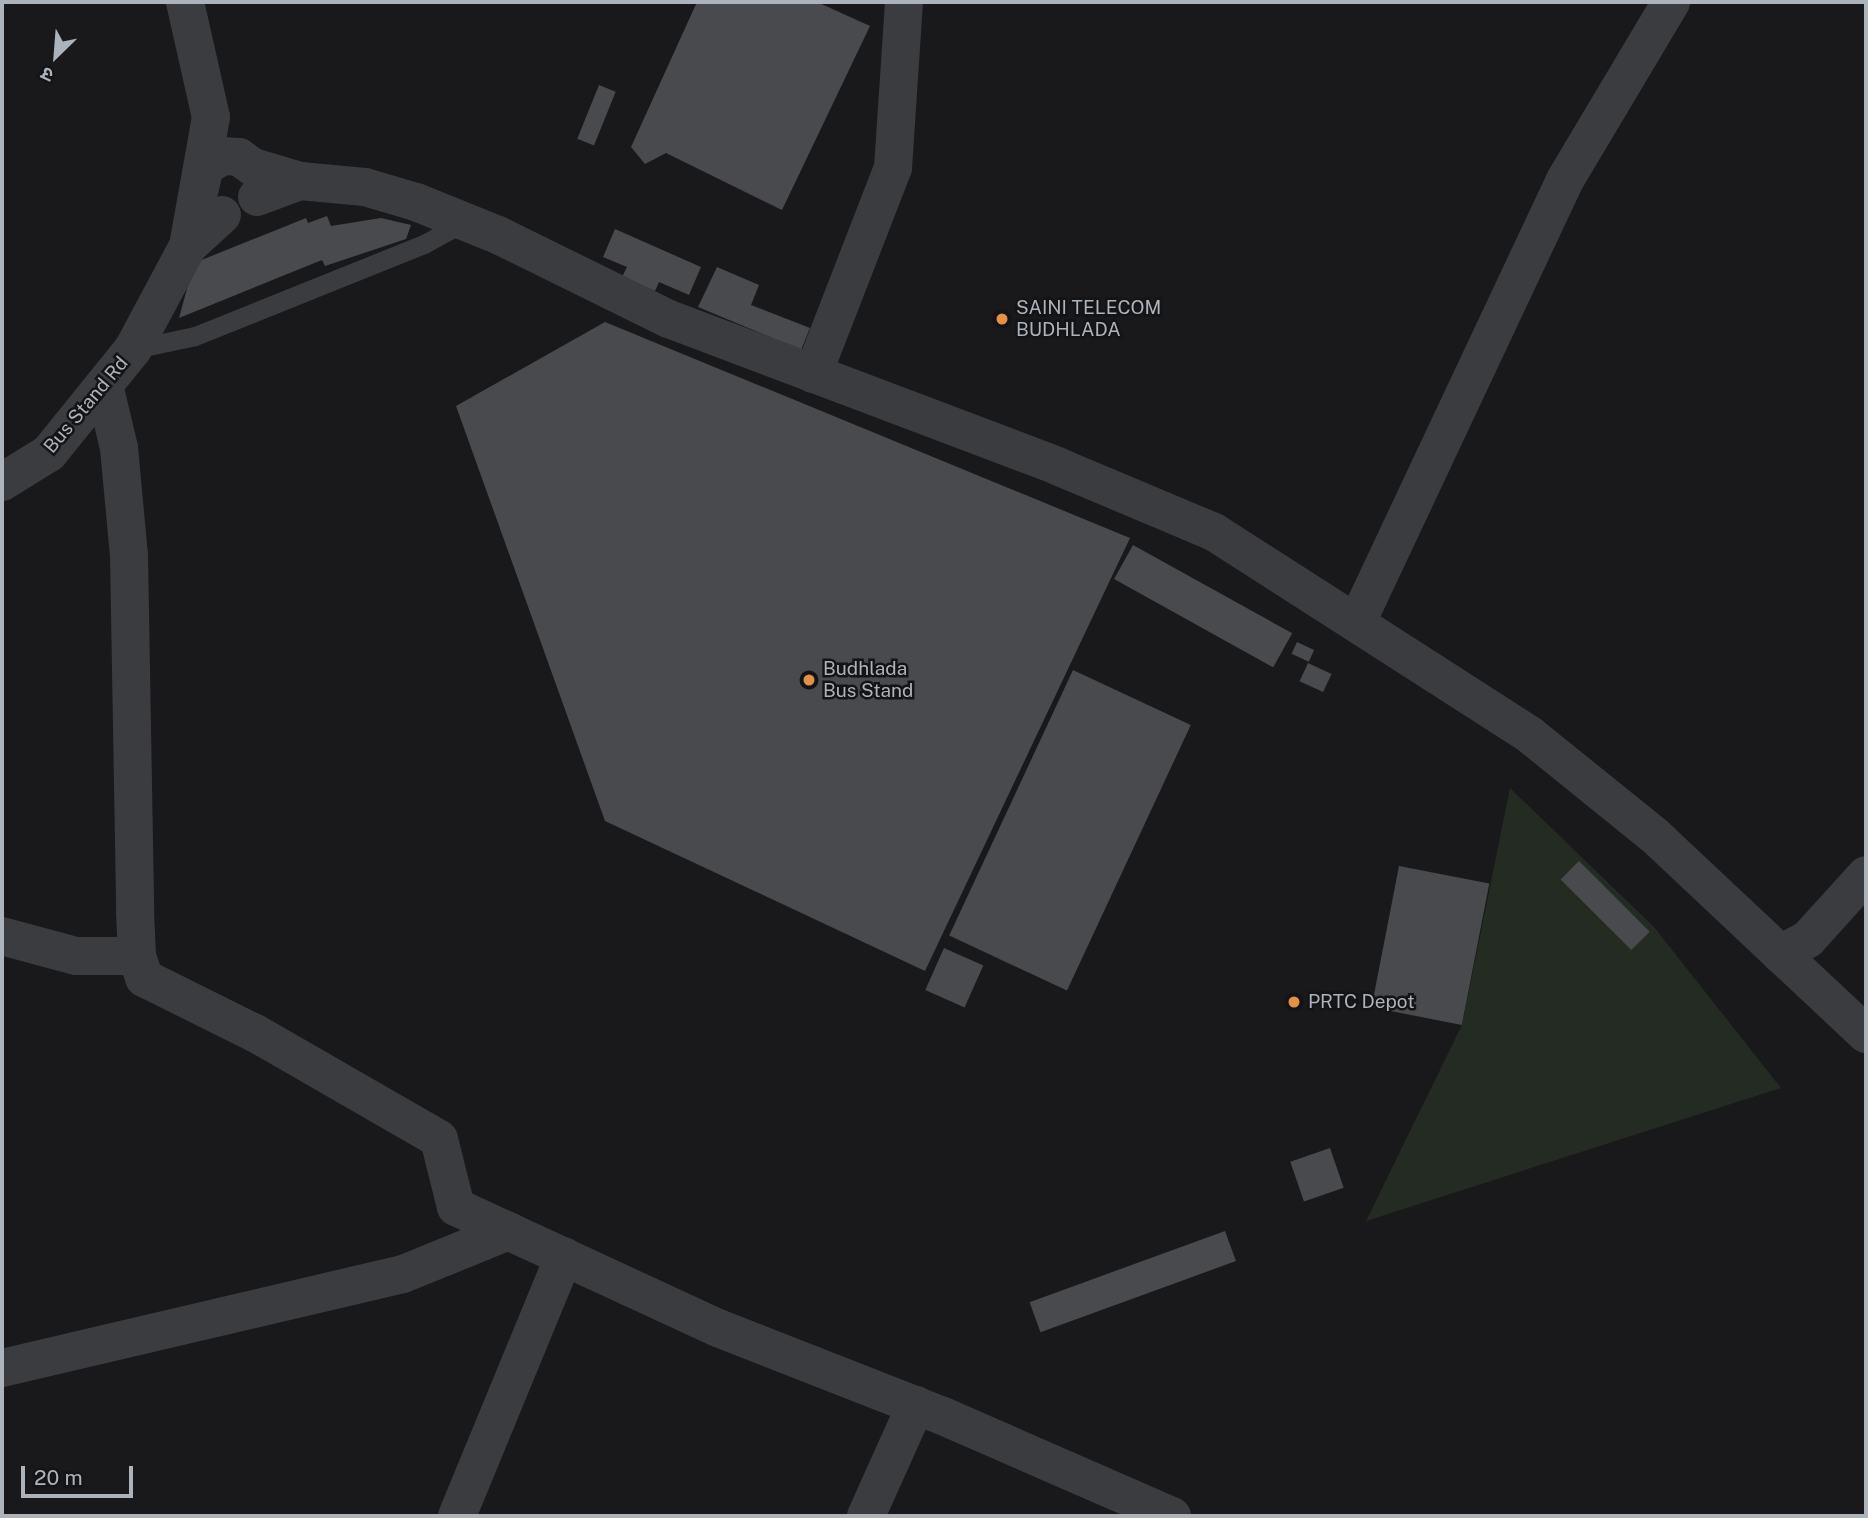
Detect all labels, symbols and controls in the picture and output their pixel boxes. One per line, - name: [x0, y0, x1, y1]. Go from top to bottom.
- north arrow: [21, 21, 91, 91]
- text: उ: [37, 63, 57, 87]
- place label: SAINI TELECOM BUDHLADA: [1016, 297, 1161, 341]
- marker: SAINI TELECOM BUDHLADA: [994, 311, 1010, 327]
- street label: Bus Stand Rd: [39, 352, 133, 458]
- place label: Budhlada Bus Stand: [823, 658, 913, 702]
- marker: Budhlada Bus Stand: [801, 672, 817, 688]
- place label: PRTC Depot: [1308, 991, 1415, 1013]
- marker: PRTC Depot: [1286, 994, 1302, 1010]
- scale bar: [24, 1452, 136, 1496]
- text: 20 m: [34, 1465, 83, 1490]

